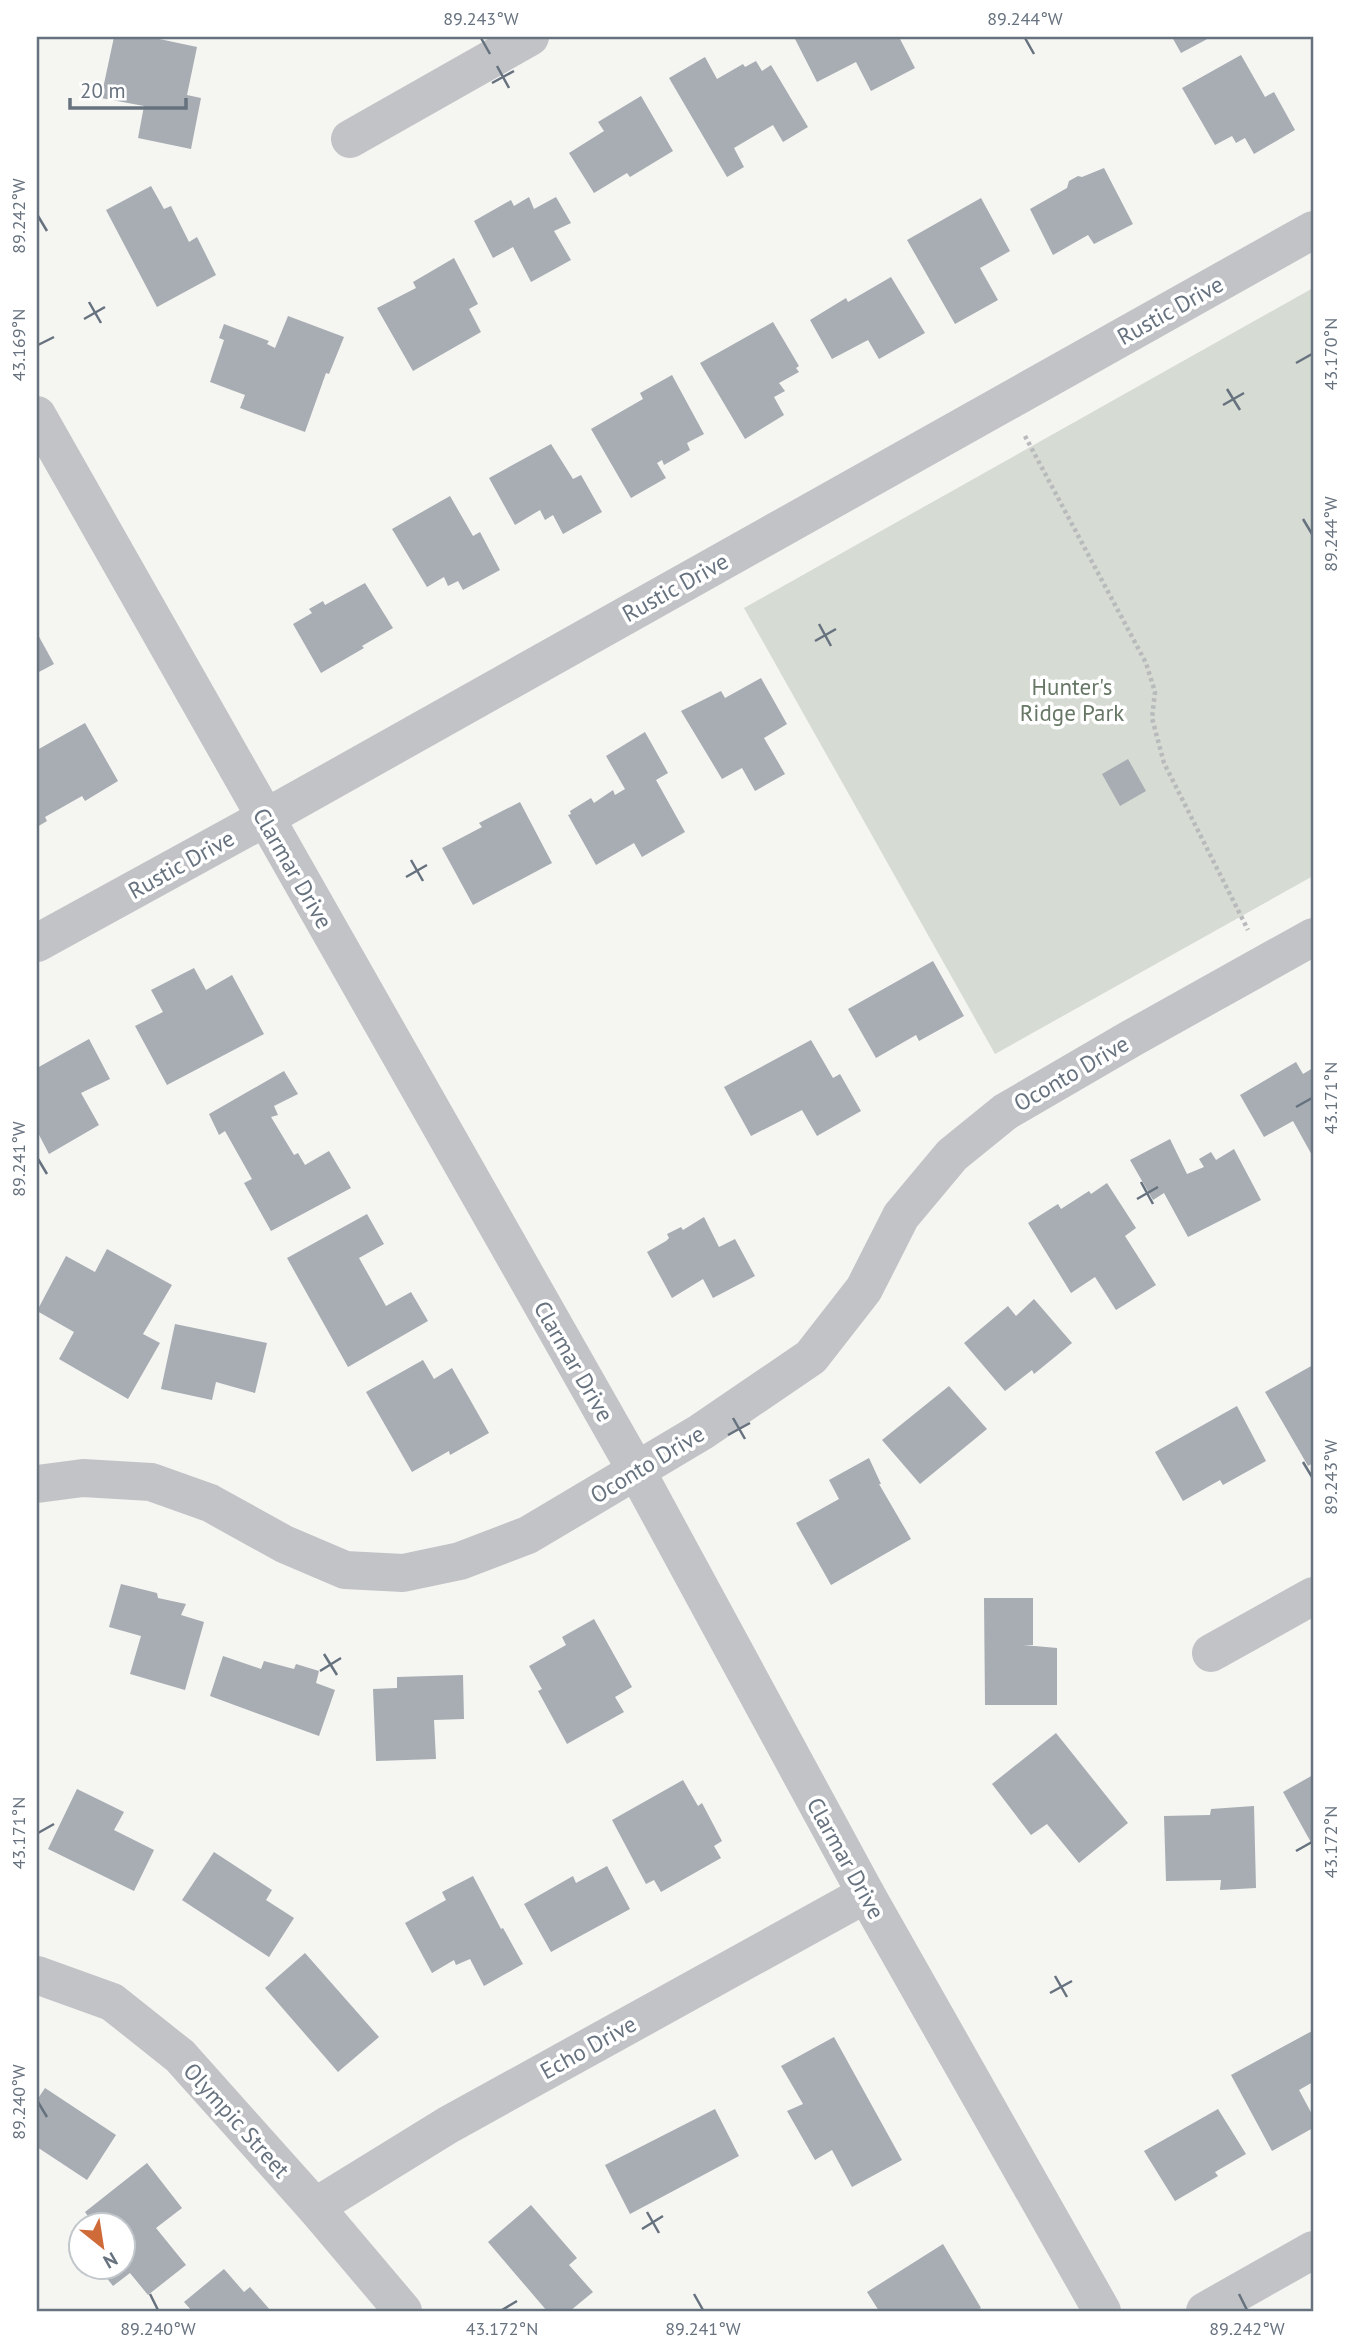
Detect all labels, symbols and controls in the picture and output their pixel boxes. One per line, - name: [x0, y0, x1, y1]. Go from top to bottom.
- text: 89.243°W: [443, 7, 519, 30]
- text: 89.244°W: [987, 7, 1063, 30]
- scale bar: [70, 66, 186, 110]
- text: 20 m: [80, 77, 126, 104]
- text: 89.242°W: [7, 178, 30, 254]
- street label: Rustic Drive: [1112, 269, 1228, 351]
- text: 43.169°N: [7, 309, 30, 381]
- text: 43.170°N: [1319, 318, 1342, 390]
- text: 89.244°W: [1319, 496, 1342, 572]
- street label: Rustic Drive: [617, 546, 733, 628]
- park label: Hunter's Ridge Park: [1020, 672, 1124, 727]
- street label: Clarmar Drive: [247, 802, 339, 934]
- street label: Rustic Drive: [123, 823, 239, 905]
- street label: Oconto Drive: [1008, 1028, 1134, 1118]
- text: 43.171°N: [1319, 1062, 1342, 1134]
- text: 89.241°W: [7, 1121, 30, 1197]
- street label: Clarmar Drive: [528, 1295, 620, 1427]
- street label: Oconto Drive: [585, 1419, 709, 1509]
- text: 89.243°W: [1319, 1439, 1342, 1515]
- street label: Clarmar Drive: [801, 1792, 891, 1924]
- text: 43.171°N: [7, 1797, 30, 1869]
- text: 43.172°N: [1319, 1806, 1342, 1878]
- street label: Echo Drive: [535, 2009, 641, 2085]
- street label: Olympic Street: [178, 2056, 296, 2184]
- text: 89.240°W: [7, 2064, 30, 2140]
- north arrow: [66, 2212, 136, 2282]
- text: N: [99, 2247, 122, 2274]
- text: 89.240°W: [120, 2317, 196, 2340]
- text: 43.172°N: [466, 2317, 538, 2340]
- text: 89.241°W: [665, 2317, 741, 2340]
- text: 89.242°W: [1209, 2317, 1285, 2340]

